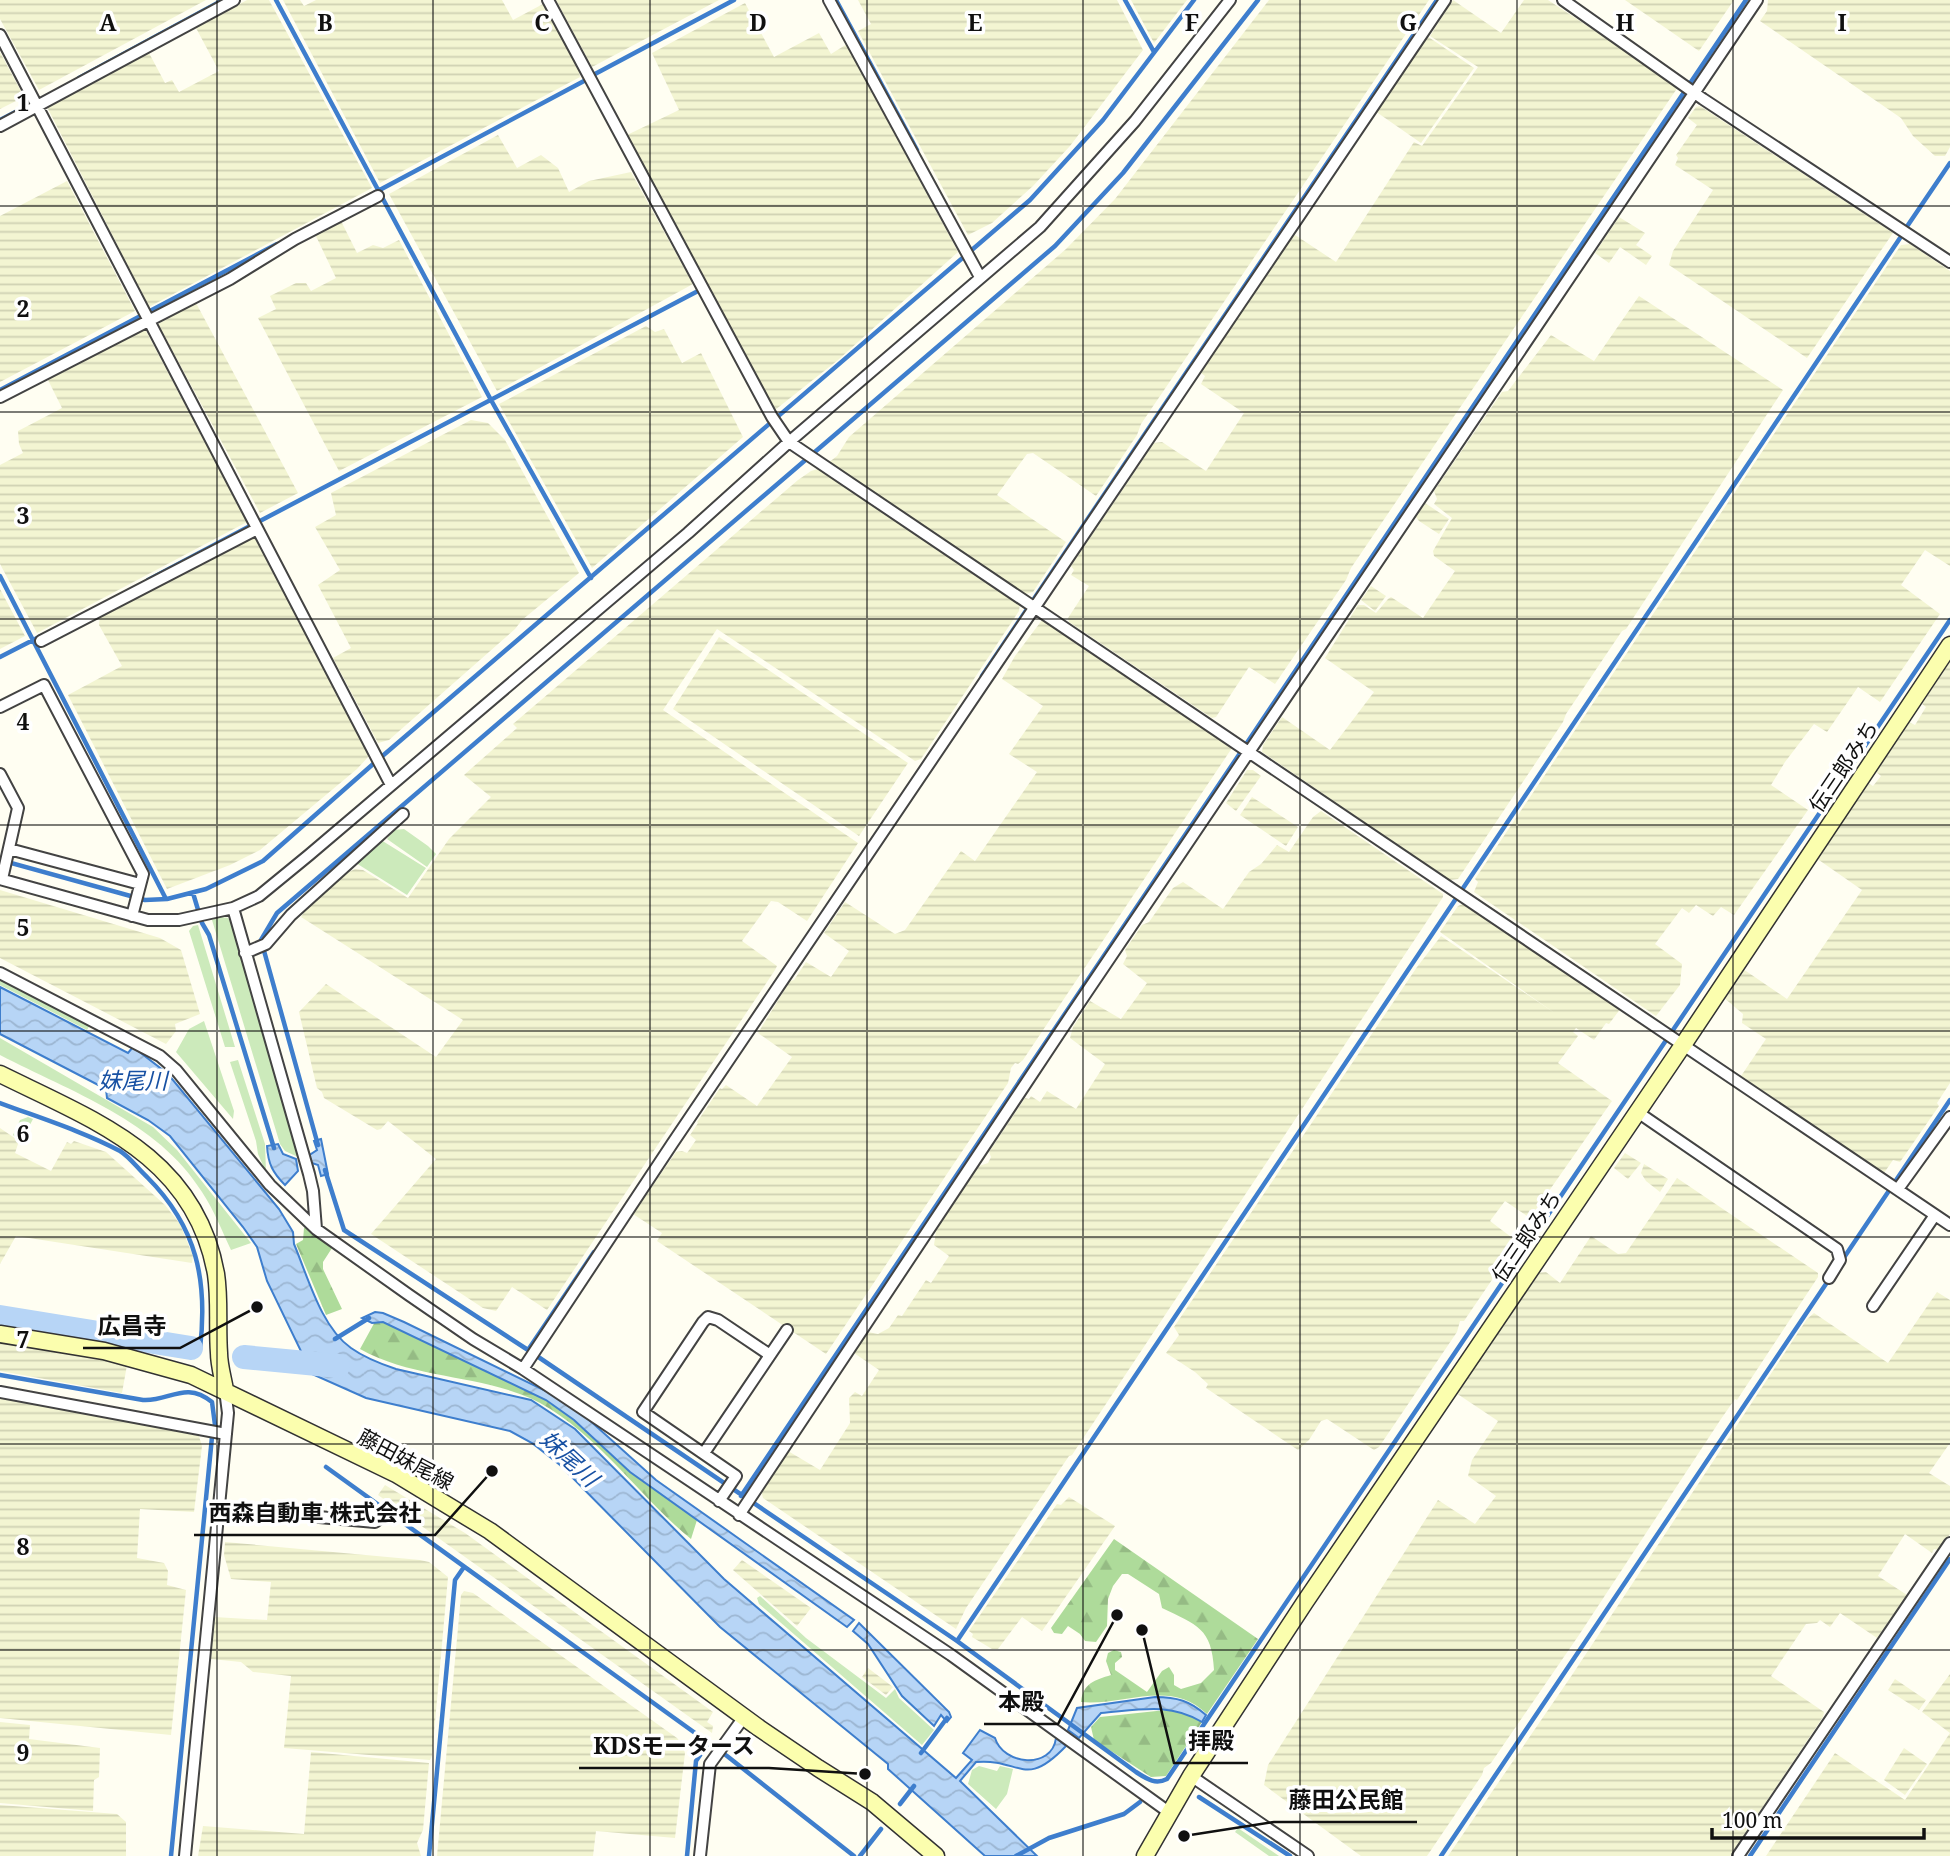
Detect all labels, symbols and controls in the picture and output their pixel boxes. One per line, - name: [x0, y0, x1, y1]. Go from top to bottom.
- text: A: [99, 6, 117, 38]
- text: B: [317, 6, 333, 38]
- text: C: [534, 6, 550, 38]
- text: D: [749, 6, 767, 38]
- text: E: [967, 6, 983, 38]
- text: F: [1185, 6, 1199, 38]
- text: G: [1399, 6, 1417, 38]
- text: H: [1616, 6, 1635, 38]
- text: I: [1837, 6, 1847, 38]
- text: 1: [17, 86, 30, 118]
- text: 2: [17, 292, 30, 324]
- text: 3: [17, 499, 30, 531]
- text: 4: [17, 705, 30, 737]
- street label: 伝三郎みち: [1802, 715, 1884, 817]
- text: 5: [17, 911, 30, 943]
- water label: 妹尾川: [99, 1064, 171, 1096]
- text: 6: [17, 1117, 30, 1149]
- street label: 伝三郎みち: [1485, 1185, 1567, 1287]
- callout: 広昌寺: [83, 1304, 180, 1348]
- text: 広昌寺: [98, 1309, 167, 1341]
- text: 7: [17, 1323, 30, 1355]
- street label: 藤田妹尾線: [353, 1422, 459, 1496]
- water label: 妹尾川: [534, 1423, 608, 1495]
- callout: 西森自動車 株式会社: [194, 1491, 435, 1535]
- text: 西森自動車 株式会社: [209, 1496, 421, 1528]
- text: 8: [17, 1530, 30, 1562]
- callout: 本殿: [984, 1680, 1058, 1724]
- text: 本殿: [998, 1685, 1044, 1717]
- callout: 拝殿: [1174, 1719, 1248, 1763]
- callout: KDSモータース: [579, 1724, 769, 1768]
- text: 拝殿: [1188, 1724, 1234, 1756]
- text: KDSモータース: [593, 1729, 755, 1761]
- text: 9: [17, 1736, 30, 1768]
- callout: 藤田公民館: [1274, 1778, 1417, 1822]
- text: 藤田公民館: [1289, 1783, 1404, 1815]
- scale bar: [1712, 1797, 1924, 1841]
- text: 100 m: [1722, 1806, 1783, 1834]

